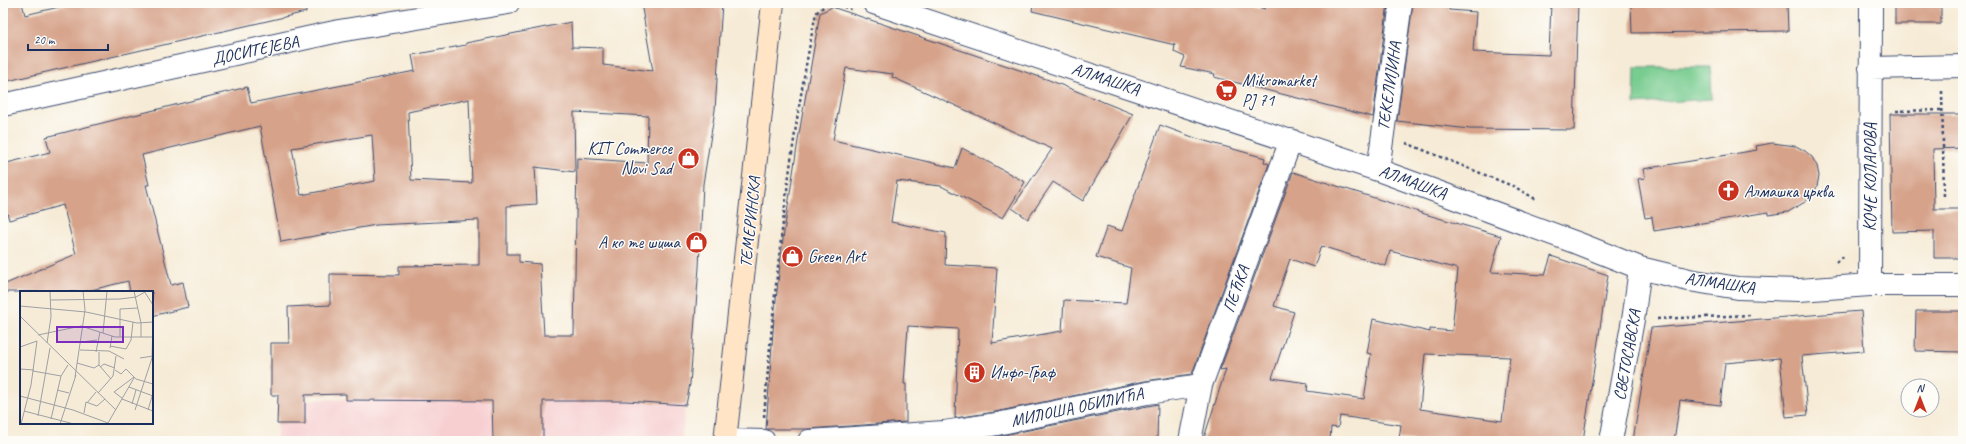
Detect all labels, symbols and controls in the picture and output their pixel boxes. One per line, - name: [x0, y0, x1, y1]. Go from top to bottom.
- scale bar: [28, 26, 108, 52]
- street label: ДОСИТЕЈЕВА: [210, 30, 301, 69]
- text: 20 m: [34, 32, 56, 48]
- street label: ТЕКЕЛИЈИНА: [1372, 40, 1406, 132]
- street label: АЛМАШКА: [1069, 58, 1143, 100]
- place label: Mikromarket PJ 71: [1242, 70, 1318, 111]
- supermarket icon: Mikromarket PJ 71: [1213, 77, 1239, 103]
- street label: КОЧЕ КОЛАРОВА: [1860, 122, 1881, 231]
- place label: KIT Commerce Novi Sad: [588, 138, 675, 179]
- shop icon: KIT Commerce Novi Sad: [675, 145, 701, 171]
- street label: АЛМАШКА: [1376, 160, 1450, 204]
- street label: ТЕМЕРИНСКА: [735, 174, 765, 269]
- church icon: Алмашка црква: [1715, 178, 1741, 204]
- place label: Алмашка црква: [1744, 181, 1835, 202]
- shop icon: А ко те шиша: [683, 229, 709, 255]
- place label: А ко те шиша: [598, 232, 682, 253]
- shop icon: Green Art: [780, 243, 806, 269]
- place label: Green Art: [808, 246, 868, 267]
- street label: ПЕЋКА: [1218, 261, 1255, 315]
- street label: АЛМАШКА: [1684, 268, 1757, 298]
- inset map: [20, 291, 153, 424]
- street label: СВЕТОСАВСКА: [1609, 307, 1646, 402]
- building icon: Инфо-Граф: [961, 359, 987, 385]
- place label: Инфо-Граф: [990, 362, 1056, 383]
- north arrow: [1900, 378, 1940, 418]
- text: N: [1917, 381, 1926, 395]
- street label: МИЛОША ОБИЛИЋА: [1009, 382, 1146, 431]

